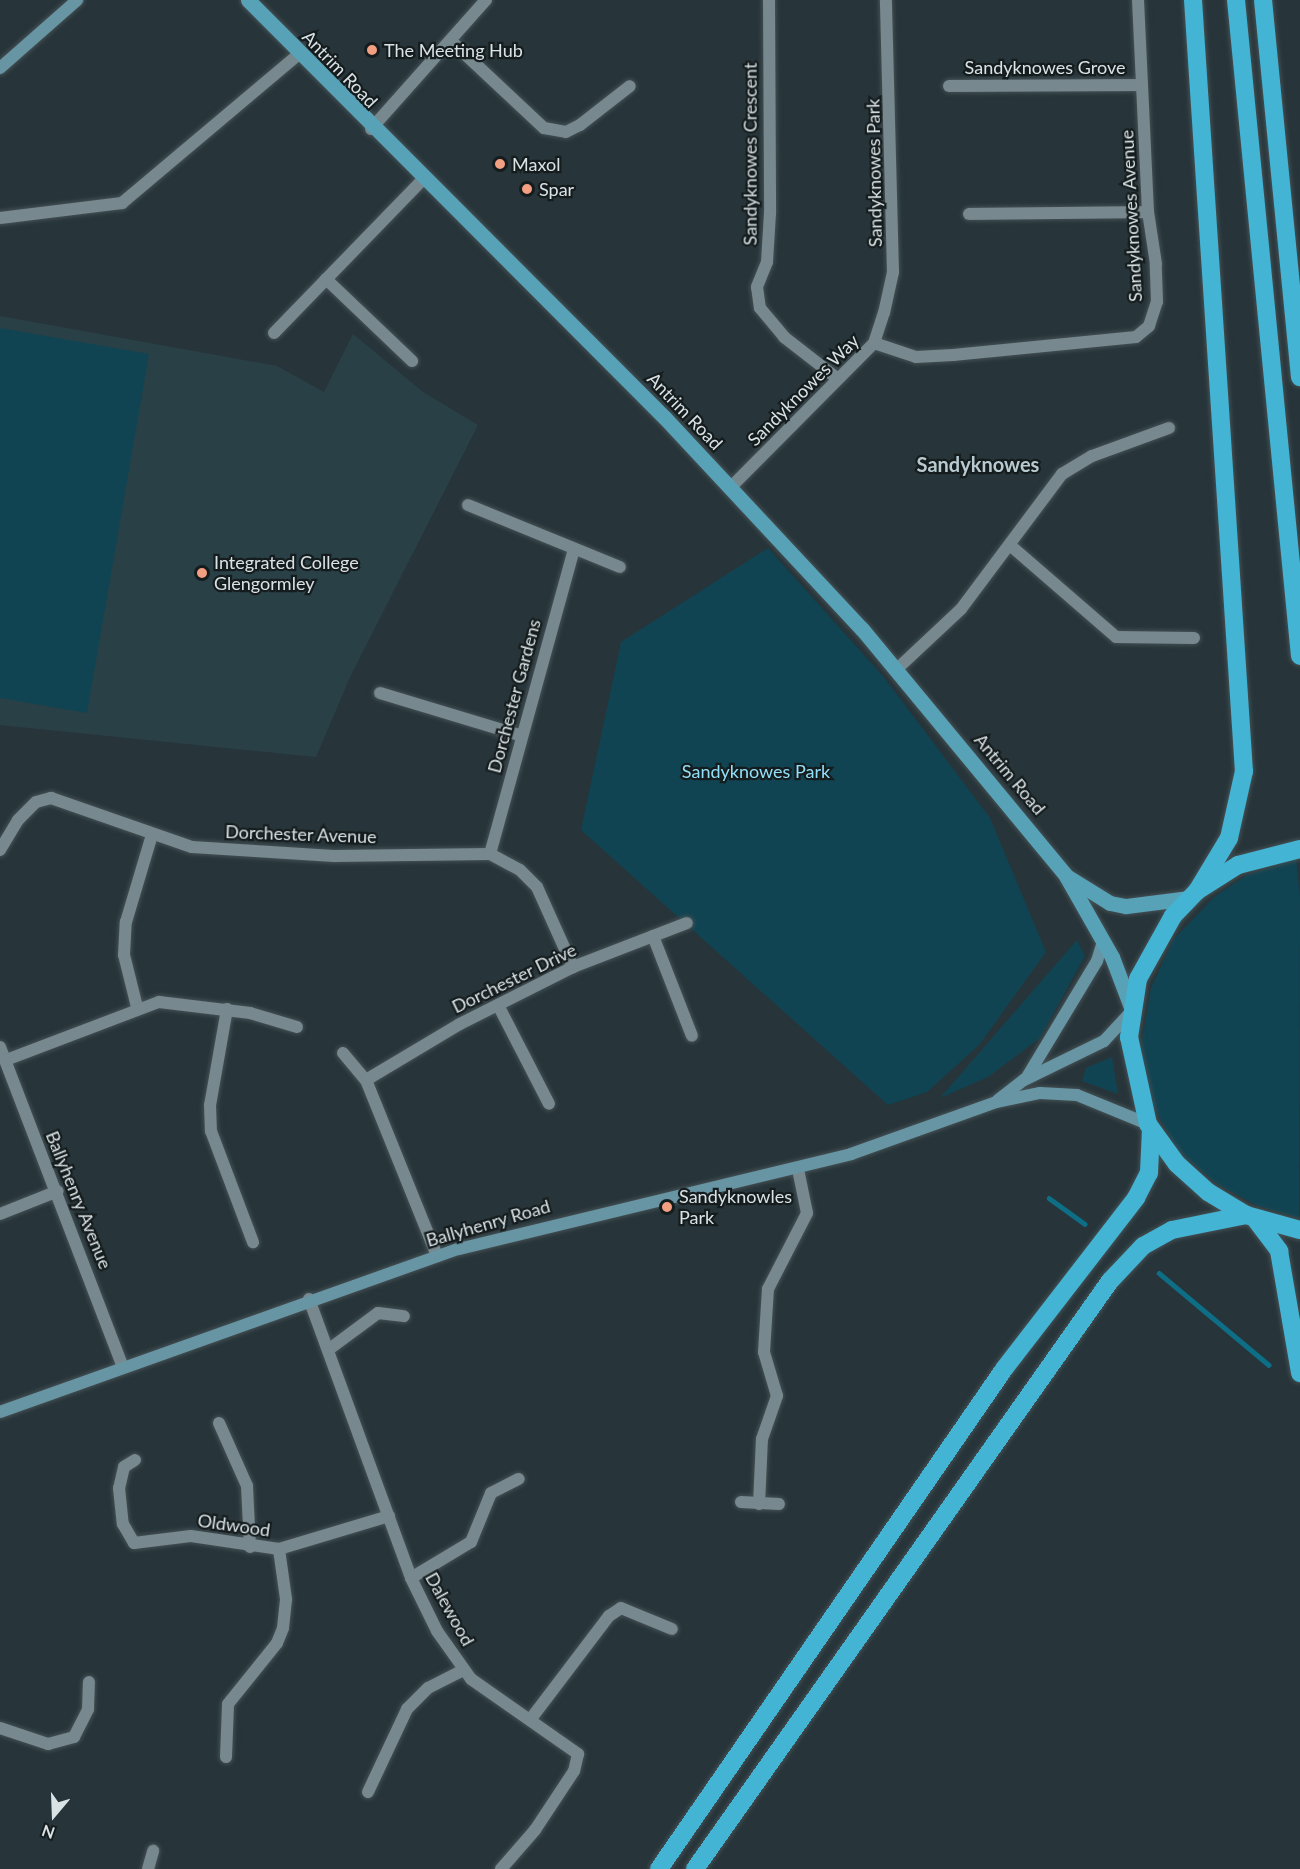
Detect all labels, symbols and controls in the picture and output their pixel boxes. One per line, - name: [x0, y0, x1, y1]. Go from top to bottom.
- street label: Antrim Road: [298, 26, 382, 112]
- place label: The Meeting Hub: [384, 39, 523, 61]
- marker: The Meeting Hub: [365, 43, 379, 57]
- street label: Sandyknowes Grove: [965, 56, 1125, 78]
- street label: Sandyknowes Crescent: [739, 63, 761, 245]
- street label: Sandyknowes Park: [862, 99, 886, 247]
- street label: Sandyknowes Avenue: [1116, 129, 1146, 303]
- place label: Maxol: [512, 153, 560, 175]
- marker: Maxol: [493, 157, 507, 171]
- place label: Spar: [539, 178, 574, 200]
- marker: Spar: [520, 182, 534, 196]
- street label: Sandyknowes Way: [743, 330, 863, 450]
- street label: Antrim Road: [643, 368, 727, 454]
- district label: Sandyknowes: [917, 452, 1039, 476]
- place label: Integrated College Glengormley: [214, 552, 359, 594]
- marker: Integrated College Glengormley: [195, 566, 209, 580]
- street label: Dorchester Gardens: [483, 617, 545, 775]
- street label: Antrim Road: [970, 729, 1050, 819]
- park label: Sandyknowes Park: [682, 760, 830, 782]
- street label: Dorchester Avenue: [224, 821, 378, 847]
- street label: Dorchester Drive: [448, 939, 580, 1017]
- street label: Ballyhenry Avenue: [41, 1127, 117, 1273]
- place label: Sandyknowles Park: [679, 1186, 792, 1228]
- street label: Ballyhenry Road: [423, 1195, 553, 1251]
- marker: Sandyknowles Park: [660, 1200, 674, 1214]
- street label: Oldwood: [196, 1509, 272, 1541]
- street label: Dalewood: [421, 1569, 479, 1649]
- north arrow: [24, 1785, 84, 1845]
- text: N: [39, 1822, 57, 1843]

